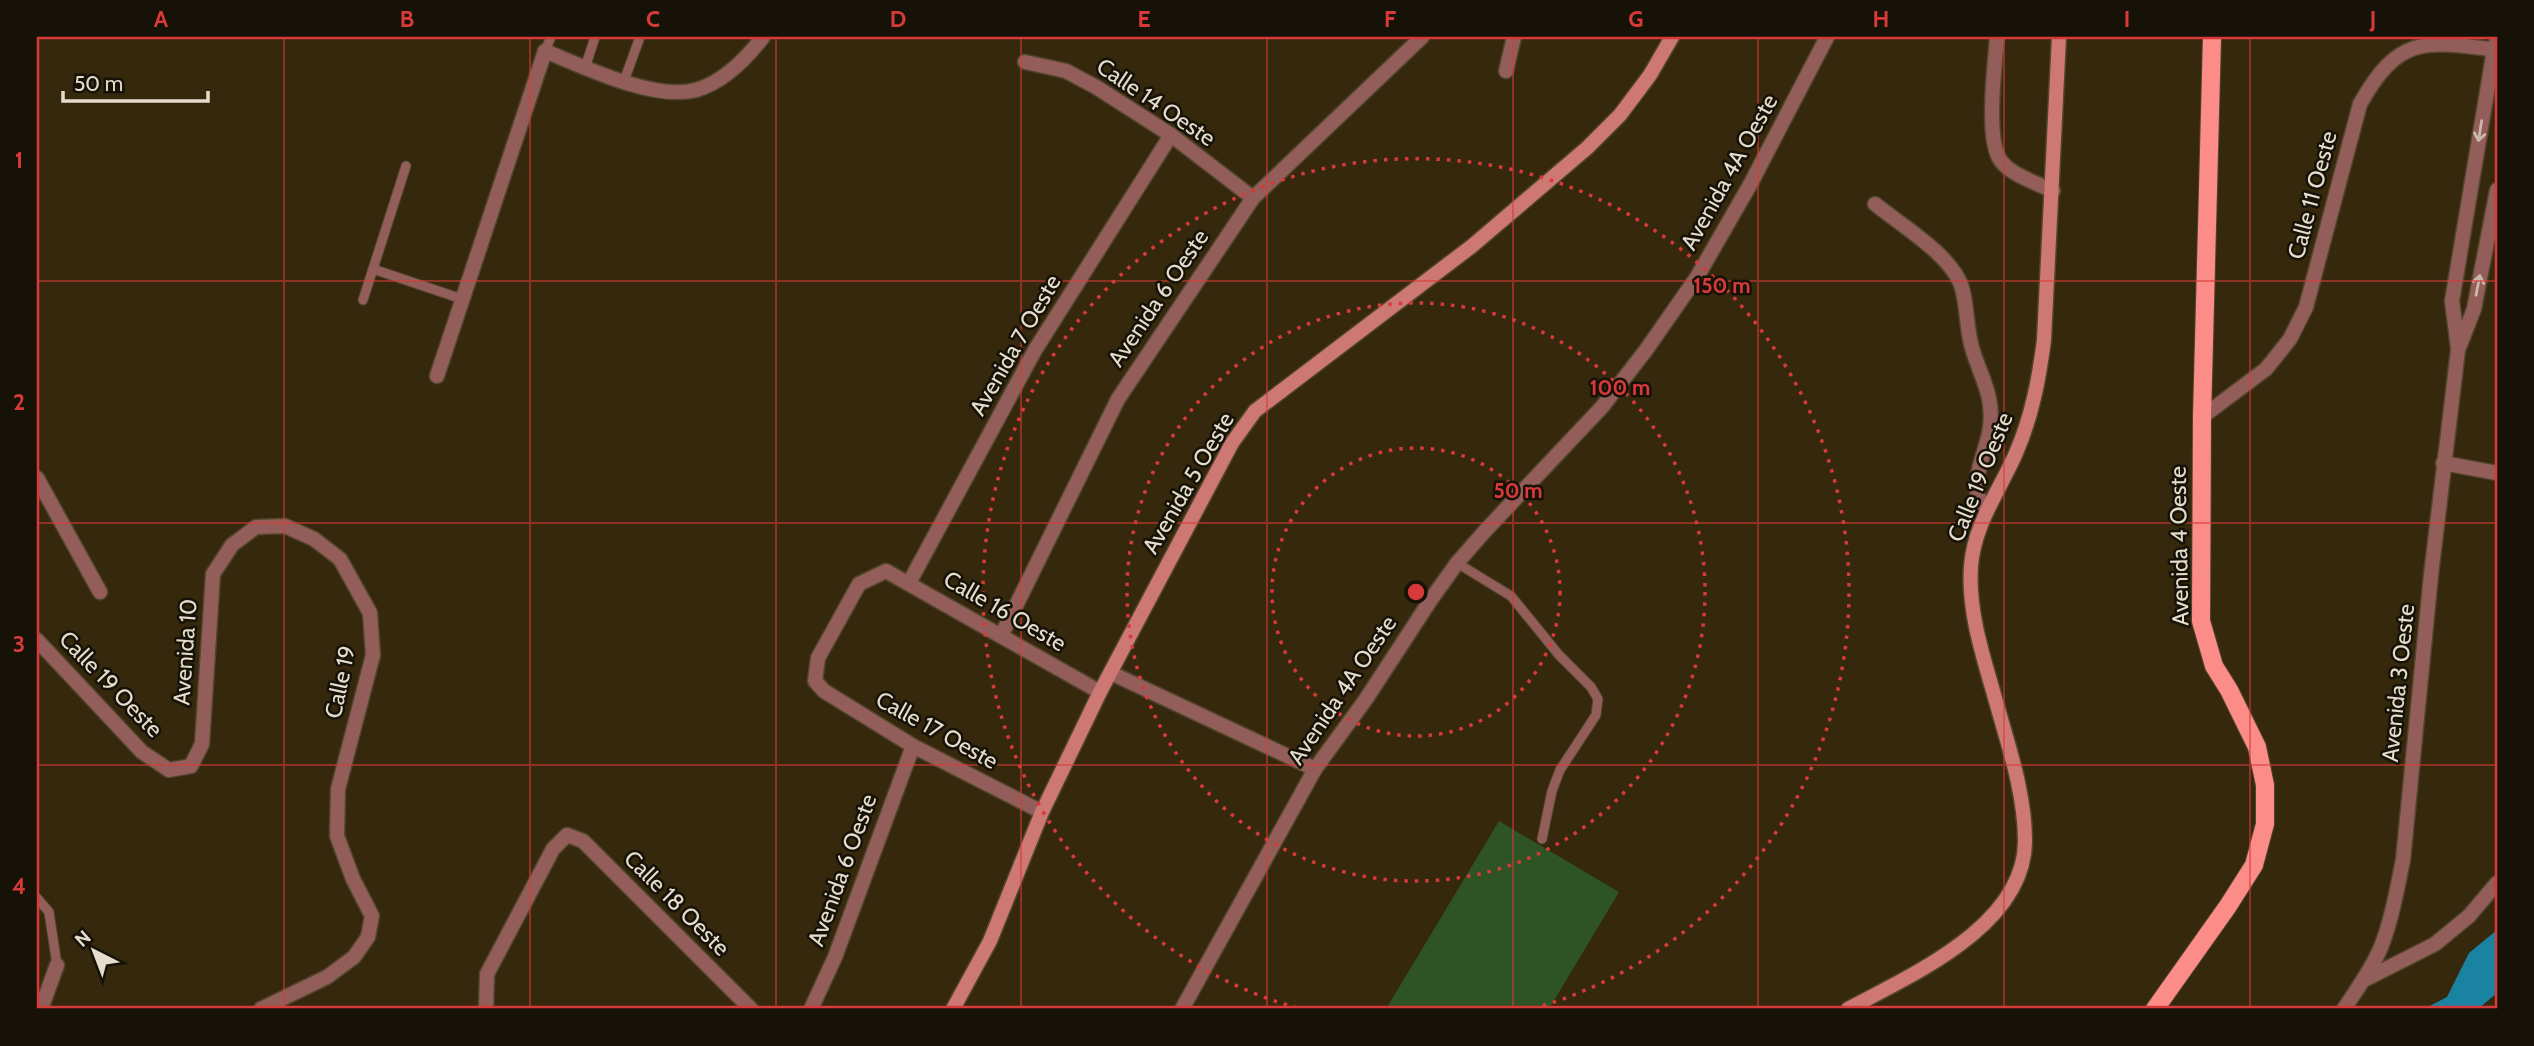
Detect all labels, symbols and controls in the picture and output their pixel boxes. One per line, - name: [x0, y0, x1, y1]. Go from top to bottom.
- text: A: [154, 5, 169, 33]
- text: B: [400, 5, 414, 33]
- text: C: [646, 5, 660, 33]
- text: D: [890, 5, 906, 33]
- text: E: [1137, 5, 1151, 33]
- text: F: [1384, 5, 1396, 33]
- text: G: [1628, 5, 1644, 33]
- text: H: [1873, 5, 1889, 33]
- text: I: [2124, 5, 2130, 33]
- text: J: [2369, 5, 2376, 33]
- street label: Calle 14 Oeste: [1091, 52, 1221, 152]
- scale bar: [63, 60, 208, 104]
- text: 50 m: [74, 71, 123, 96]
- street label: Avenida 4A Oeste: [1675, 89, 1784, 255]
- one-way arrow: [2473, 119, 2486, 142]
- street label: Calle 11 Oeste: [2281, 128, 2343, 262]
- text: 1: [15, 146, 23, 174]
- street label: Avenida 6 Oeste: [1102, 224, 1214, 372]
- street label: Avenida 7 Oeste: [963, 269, 1067, 420]
- text: 150 m: [1694, 273, 1750, 298]
- one-way arrow: [2472, 274, 2486, 297]
- text: 100 m: [1590, 375, 1650, 400]
- text: 2: [13, 388, 25, 416]
- street label: Avenida 5 Oeste: [1136, 407, 1240, 559]
- street label: Calle 19 Oeste: [1941, 408, 2019, 546]
- street label: Avenida 4 Oeste: [2164, 466, 2194, 626]
- text: 50 m: [1493, 478, 1543, 503]
- street label: Calle 16 Oeste: [939, 565, 1071, 657]
- centre of rings: [1404, 580, 1428, 604]
- street label: Avenida 10: [167, 598, 203, 706]
- street label: Avenida 3 Oeste: [2376, 602, 2420, 763]
- street label: Avenida 4A Oeste: [1282, 610, 1402, 770]
- street label: Calle 19 Oeste: [53, 625, 169, 743]
- text: 3: [13, 630, 25, 658]
- street label: Calle 19: [319, 643, 361, 721]
- street label: Calle 17 Oeste: [871, 685, 1003, 775]
- street label: Avenida 6 Oeste: [802, 790, 883, 950]
- street label: Calle 18 Oeste: [618, 844, 736, 962]
- text: 4: [12, 872, 26, 900]
- north arrow: [60, 916, 130, 986]
- text: N: [70, 926, 96, 952]

